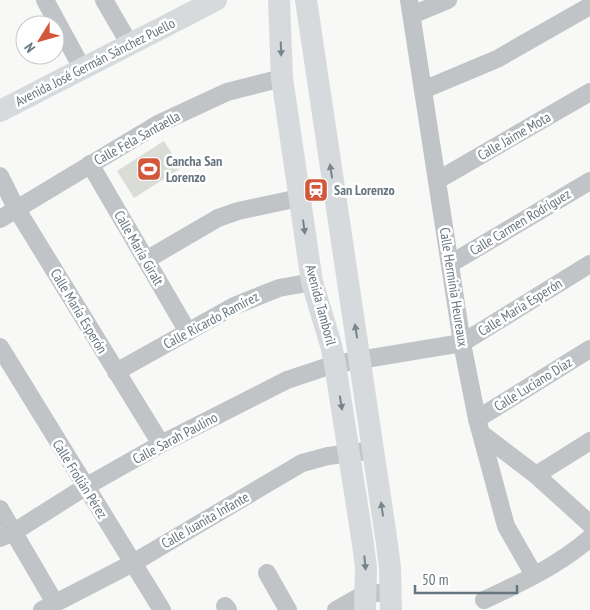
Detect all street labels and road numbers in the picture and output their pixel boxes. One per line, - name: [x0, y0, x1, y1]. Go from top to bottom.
- street label: Avenida José Germán Sánchez Puello: [12, 14, 178, 110]
- street label: Calle Fela Santaella: [91, 107, 183, 169]
- street label: Calle Jaime Mota: [474, 108, 554, 164]
- street label: Calle Carmen Rodríguez: [466, 185, 574, 259]
- street label: Calle María Giralt: [110, 207, 168, 289]
- street label: Calle Herminia Heureaux: [436, 226, 472, 348]
- street label: Avenida Tamboril: [302, 263, 341, 348]
- street label: Calle María Esperón: [47, 265, 111, 357]
- street label: Calle María Esperón: [475, 274, 565, 340]
- street label: Calle Ricardo Ramírez: [160, 287, 262, 353]
- street label: Calle Luciano Díaz: [491, 353, 575, 415]
- street label: Calle Sarah Paulino: [130, 408, 220, 468]
- street label: Calle Frolián Pérez: [49, 436, 111, 522]
- street label: Calle Juanita Infante: [158, 488, 252, 552]

